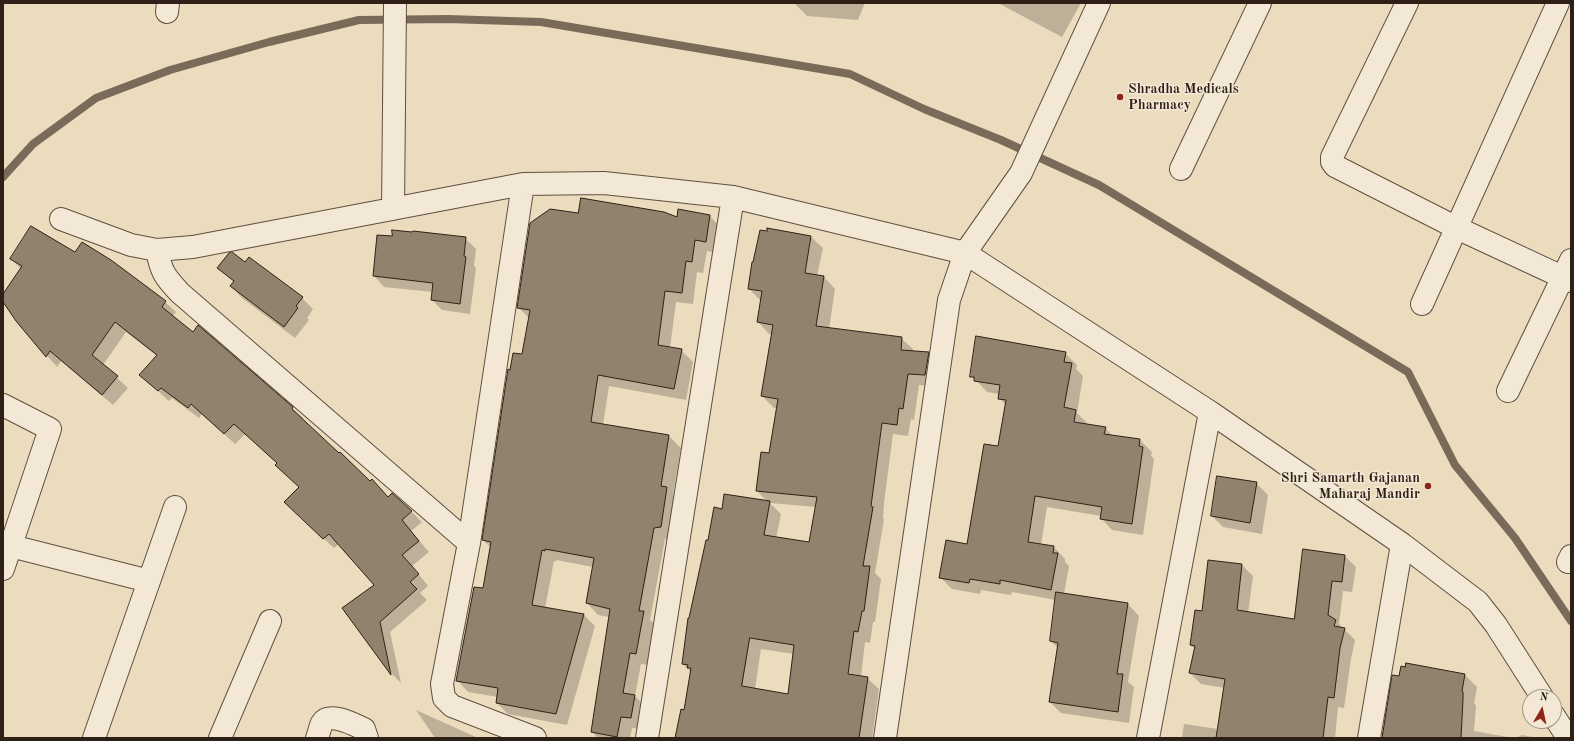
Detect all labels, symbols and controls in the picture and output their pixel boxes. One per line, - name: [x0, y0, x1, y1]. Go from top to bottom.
- place label: Shradha Medicals Pharmacy: [1128, 81, 1239, 114]
- marker: Shradha Medicals Pharmacy: [1115, 92, 1125, 102]
- place label: Shri Samarth Gajanan Maharaj Mandir: [1281, 470, 1420, 502]
- marker: Shri Samarth Gajanan Maharaj Mandir: [1423, 481, 1433, 491]
- north arrow: [1522, 689, 1562, 729]
- text: N: [1539, 692, 1549, 704]

